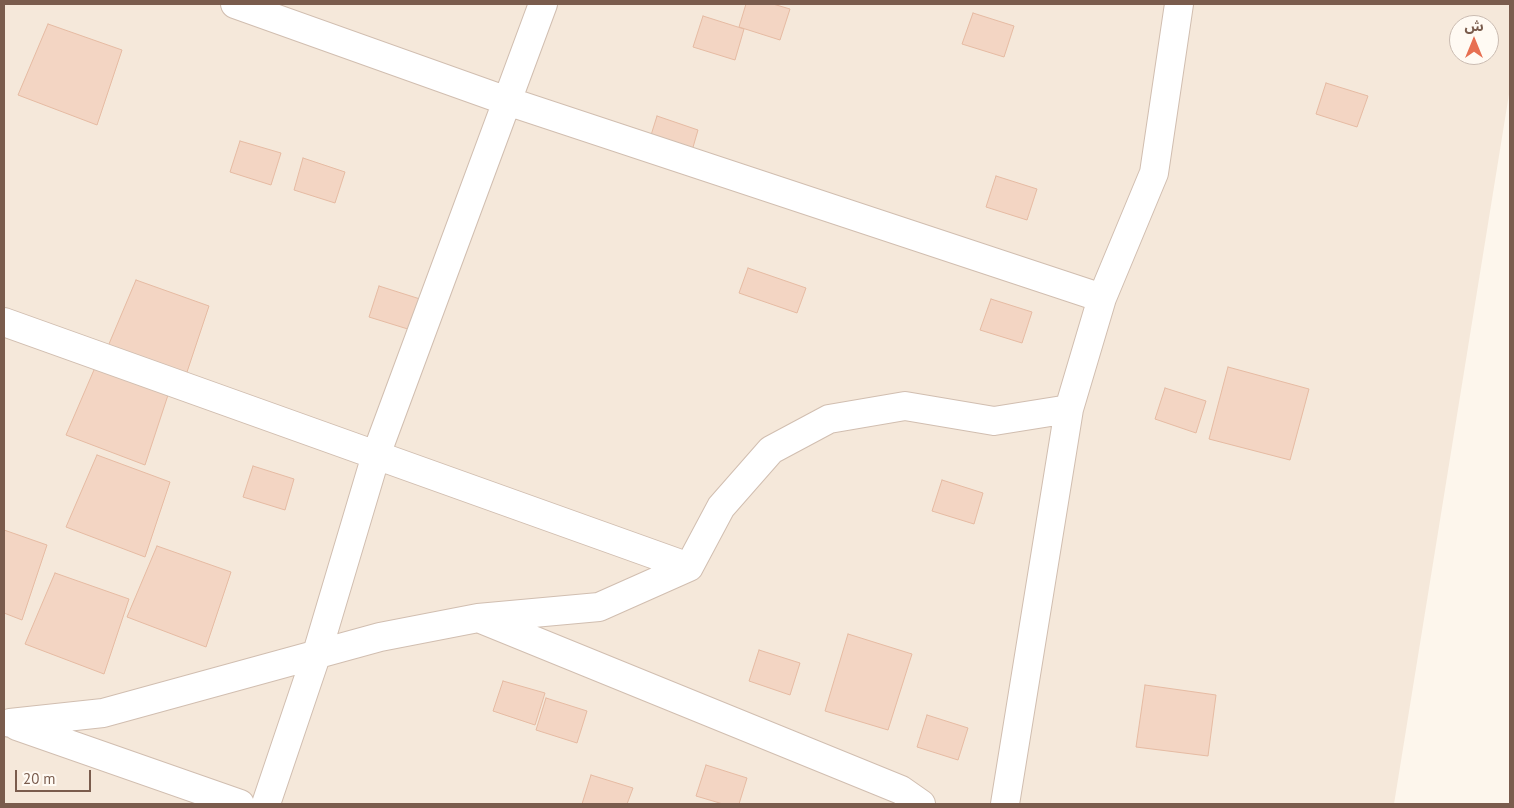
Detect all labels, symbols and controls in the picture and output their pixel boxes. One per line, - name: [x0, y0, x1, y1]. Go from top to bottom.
- north arrow: [1449, 15, 1499, 65]
- text: ش: [1464, 17, 1484, 35]
- scale bar: [18, 760, 94, 792]
- text: 20 m: [23, 769, 56, 788]

